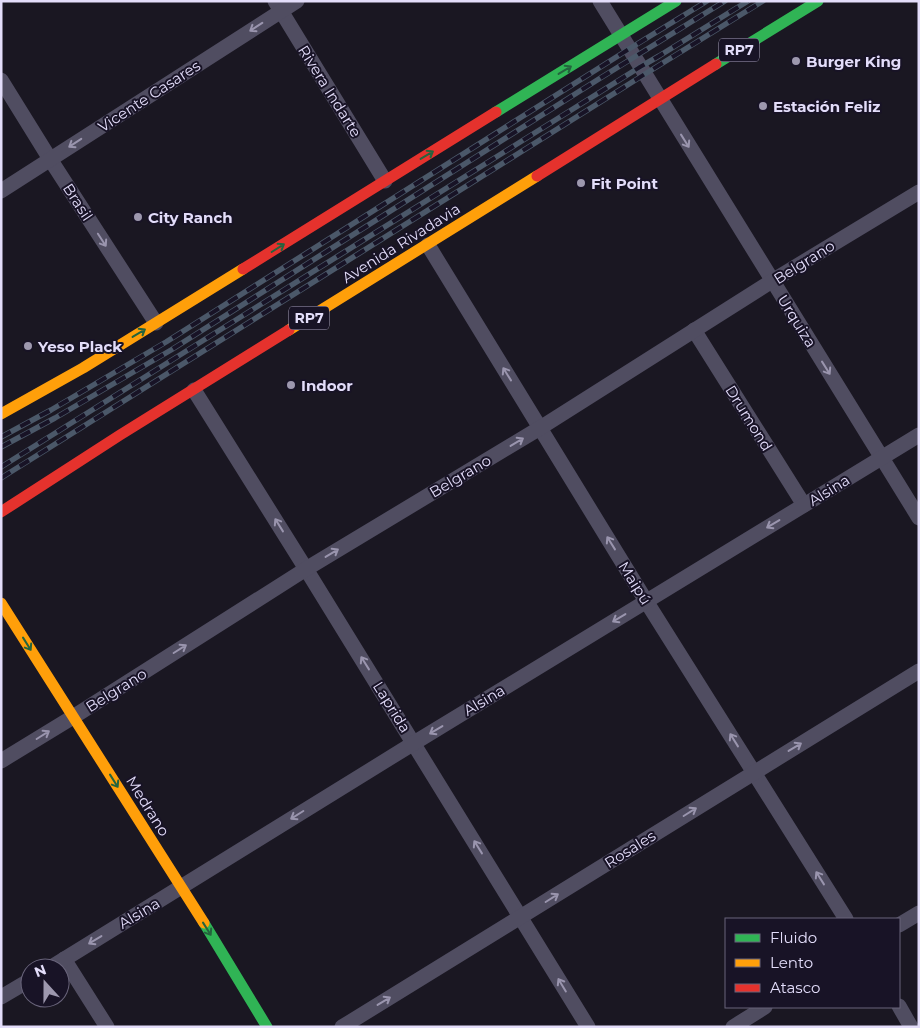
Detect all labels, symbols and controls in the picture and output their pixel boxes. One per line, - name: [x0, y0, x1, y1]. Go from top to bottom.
- one-way arrow: [249, 22, 263, 33]
- road number: RP7: [719, 38, 759, 62]
- street label: Rivera Indarte: [294, 42, 366, 140]
- place label: Burger King: [806, 52, 901, 71]
- marker: Burger King: [790, 55, 802, 67]
- street label: Vicente Casares: [94, 56, 204, 136]
- one-way arrow: [558, 65, 572, 75]
- place label: Estación Feliz: [773, 97, 880, 116]
- marker: Estación Feliz: [757, 100, 769, 112]
- one-way arrow: [680, 133, 690, 147]
- one-way arrow: [68, 138, 82, 148]
- one-way arrow: [419, 150, 433, 160]
- place label: Fit Point: [591, 174, 658, 193]
- marker: Fit Point: [575, 177, 587, 189]
- street label: Brasil: [59, 180, 97, 224]
- street label: Avenida Rivadavia: [338, 199, 464, 287]
- place label: City Ranch: [148, 208, 233, 227]
- marker: City Ranch: [132, 211, 144, 223]
- one-way arrow: [97, 232, 107, 246]
- street label: Belgrano: [770, 236, 838, 288]
- one-way arrow: [270, 242, 284, 252]
- street label: Urquiza: [773, 291, 821, 351]
- road number: RP7: [289, 306, 329, 330]
- one-way arrow: [132, 328, 146, 338]
- place label: Yeso Plack: [37, 337, 122, 356]
- marker: Yeso Plack: [22, 340, 34, 352]
- one-way arrow: [821, 361, 831, 375]
- one-way arrow: [502, 368, 512, 382]
- place label: Indoor: [301, 376, 353, 395]
- marker: Indoor: [285, 379, 297, 391]
- street label: Drumond: [721, 382, 777, 454]
- one-way arrow: [509, 436, 523, 446]
- street label: Belgrano: [426, 450, 494, 502]
- street label: Alsina: [805, 470, 853, 510]
- one-way arrow: [274, 519, 284, 533]
- one-way arrow: [766, 520, 780, 530]
- one-way arrow: [605, 536, 615, 550]
- one-way arrow: [325, 547, 339, 557]
- street label: Maipú: [614, 558, 656, 608]
- one-way arrow: [612, 613, 626, 623]
- one-way arrow: [23, 636, 33, 650]
- one-way arrow: [173, 643, 187, 654]
- one-way arrow: [359, 657, 369, 671]
- street label: Belgrano: [82, 664, 150, 716]
- street label: Laprida: [369, 678, 415, 736]
- street label: Alsina: [460, 680, 508, 720]
- one-way arrow: [429, 725, 443, 735]
- one-way arrow: [35, 730, 49, 740]
- one-way arrow: [728, 733, 739, 747]
- one-way arrow: [788, 741, 802, 751]
- street label: Medrano: [122, 772, 174, 840]
- one-way arrow: [109, 774, 120, 788]
- one-way arrow: [682, 806, 696, 816]
- one-way arrow: [291, 811, 305, 821]
- street label: Rosales: [601, 826, 659, 872]
- one-way arrow: [472, 840, 482, 854]
- one-way arrow: [814, 871, 824, 885]
- street label: Alsina: [115, 893, 163, 933]
- one-way arrow: [545, 893, 559, 903]
- legend: [725, 918, 900, 1008]
- one-way arrow: [202, 921, 212, 935]
- text: Fluido: [770, 928, 817, 947]
- one-way arrow: [89, 936, 103, 946]
- text: Lento: [770, 953, 813, 972]
- north arrow: [20, 958, 70, 1008]
- text: N: [32, 960, 49, 981]
- text: Atasco: [770, 978, 820, 997]
- one-way arrow: [557, 979, 567, 993]
- one-way arrow: [376, 996, 390, 1006]

